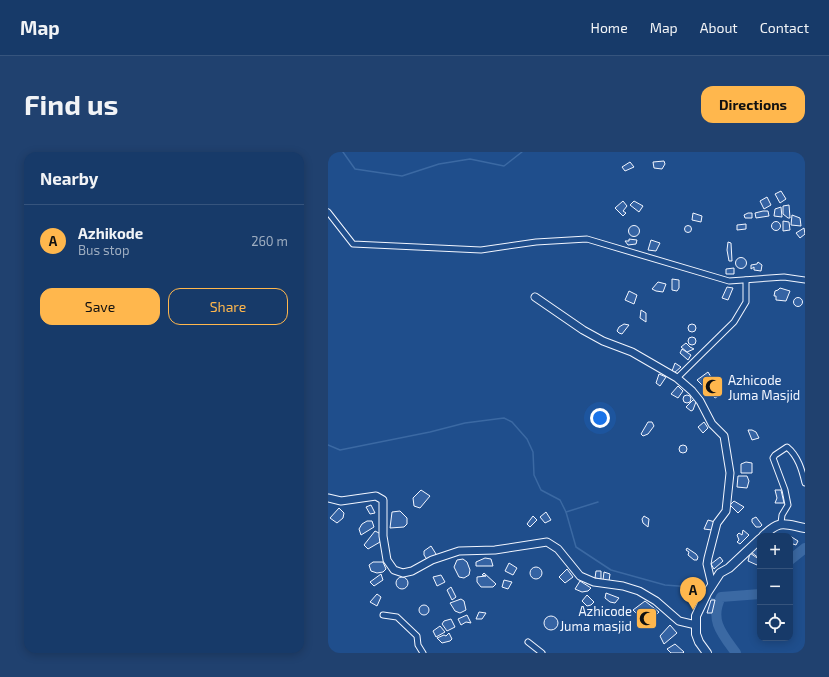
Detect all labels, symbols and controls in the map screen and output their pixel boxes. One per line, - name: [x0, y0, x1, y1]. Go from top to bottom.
- text: Map: [20, 16, 60, 39]
- text: Home: [591, 19, 628, 36]
- text: Map: [650, 19, 678, 36]
- text: About: [700, 19, 738, 36]
- text: Contact: [760, 19, 809, 36]
- button: Directions: [701, 86, 805, 123]
- text: Find us: [24, 87, 118, 121]
- text: Nearby: [40, 168, 98, 188]
- text: Azhikode: [78, 224, 143, 242]
- text: A: [49, 233, 57, 249]
- text: 260 m: [251, 233, 288, 249]
- text: Bus stop: [78, 242, 129, 258]
- button: Save: [40, 288, 160, 325]
- button: Share: [168, 288, 288, 325]
- place label: Azhicode Juma Masjid: [728, 372, 800, 403]
- mosque icon: Azhicode Juma Masjid: [699, 374, 725, 400]
- your location: [590, 408, 610, 428]
- map controls: [757, 533, 793, 641]
- button: +: [757, 533, 793, 569]
- button: −: [757, 569, 793, 605]
- pin: A: [680, 577, 706, 610]
- place label: Azhicode Juma masjid: [560, 603, 632, 634]
- mosque icon: Azhicode Juma masjid: [634, 605, 660, 631]
- button: locate: [757, 605, 793, 641]

